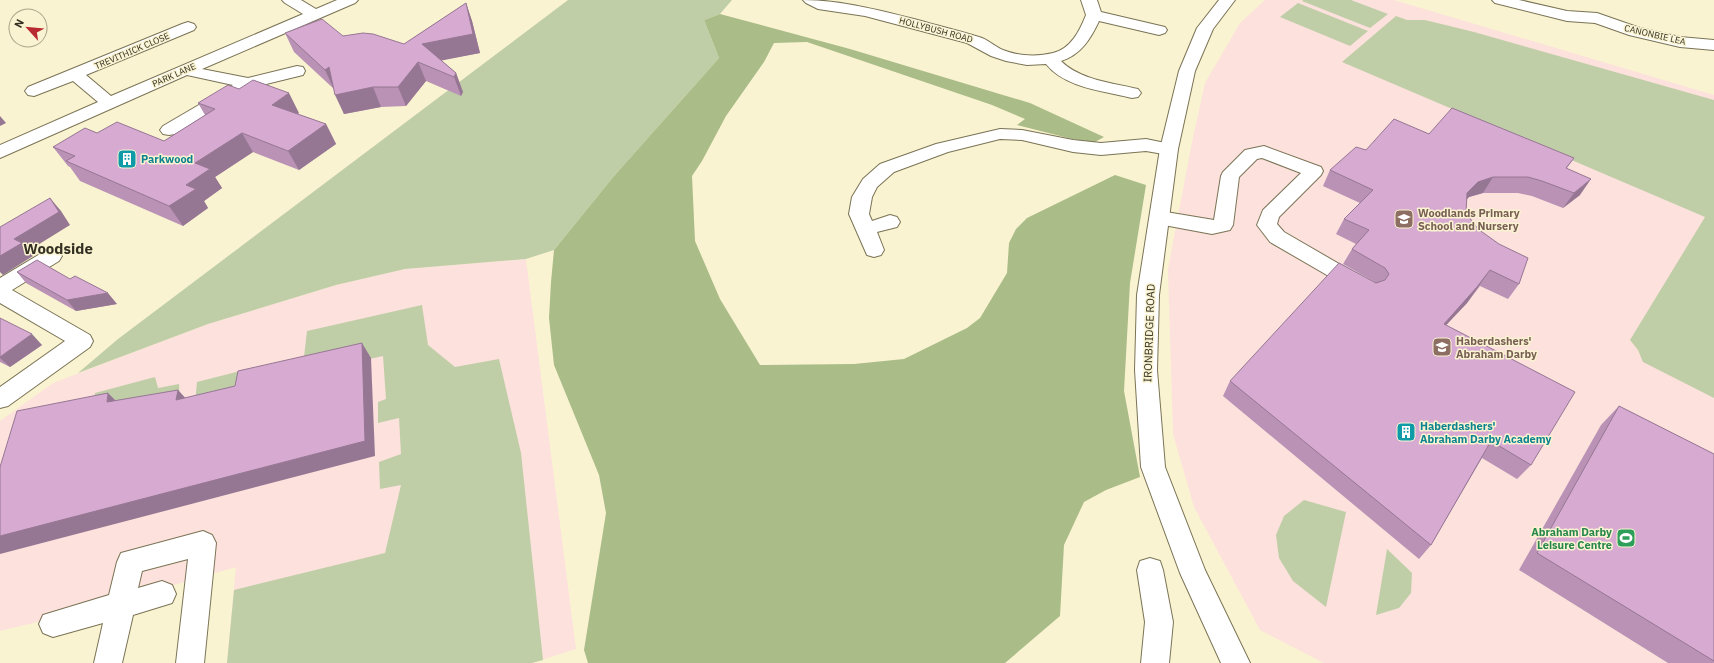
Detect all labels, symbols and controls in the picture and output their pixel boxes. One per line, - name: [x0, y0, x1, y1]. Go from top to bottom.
- north arrow: [8, 8, 48, 48]
- street label: HOLLYBUSH ROAD: [898, 14, 974, 45]
- text: N: [11, 17, 27, 30]
- street label: CANONBIE LEA: [1623, 22, 1687, 47]
- street label: TREVITHICK CLOSE: [93, 30, 171, 71]
- street label: PARK LANE: [150, 60, 197, 89]
- building icon: Parkwood: [116, 148, 138, 170]
- place label: Parkwood: [141, 152, 193, 166]
- place label: Woodlands Primary School and Nursery: [1418, 206, 1520, 233]
- school or university icon: Woodlands Primary School and Nursery: [1393, 208, 1415, 230]
- district label: Woodside: [23, 239, 93, 258]
- street label: IRONBRIDGE ROAD: [1140, 284, 1158, 382]
- place label: Haberdashers' Abraham Darby: [1456, 334, 1537, 361]
- school or university icon: Haberdashers' Abraham Darby: [1431, 336, 1453, 358]
- place label: Haberdashers' Abraham Darby Academy: [1420, 419, 1552, 446]
- building icon: Haberdashers' Abraham Darby Academy: [1395, 421, 1417, 443]
- place label: Abraham Darby Leisure Centre: [1531, 525, 1612, 552]
- sports icon: Abraham Darby Leisure Centre: [1615, 527, 1637, 549]

